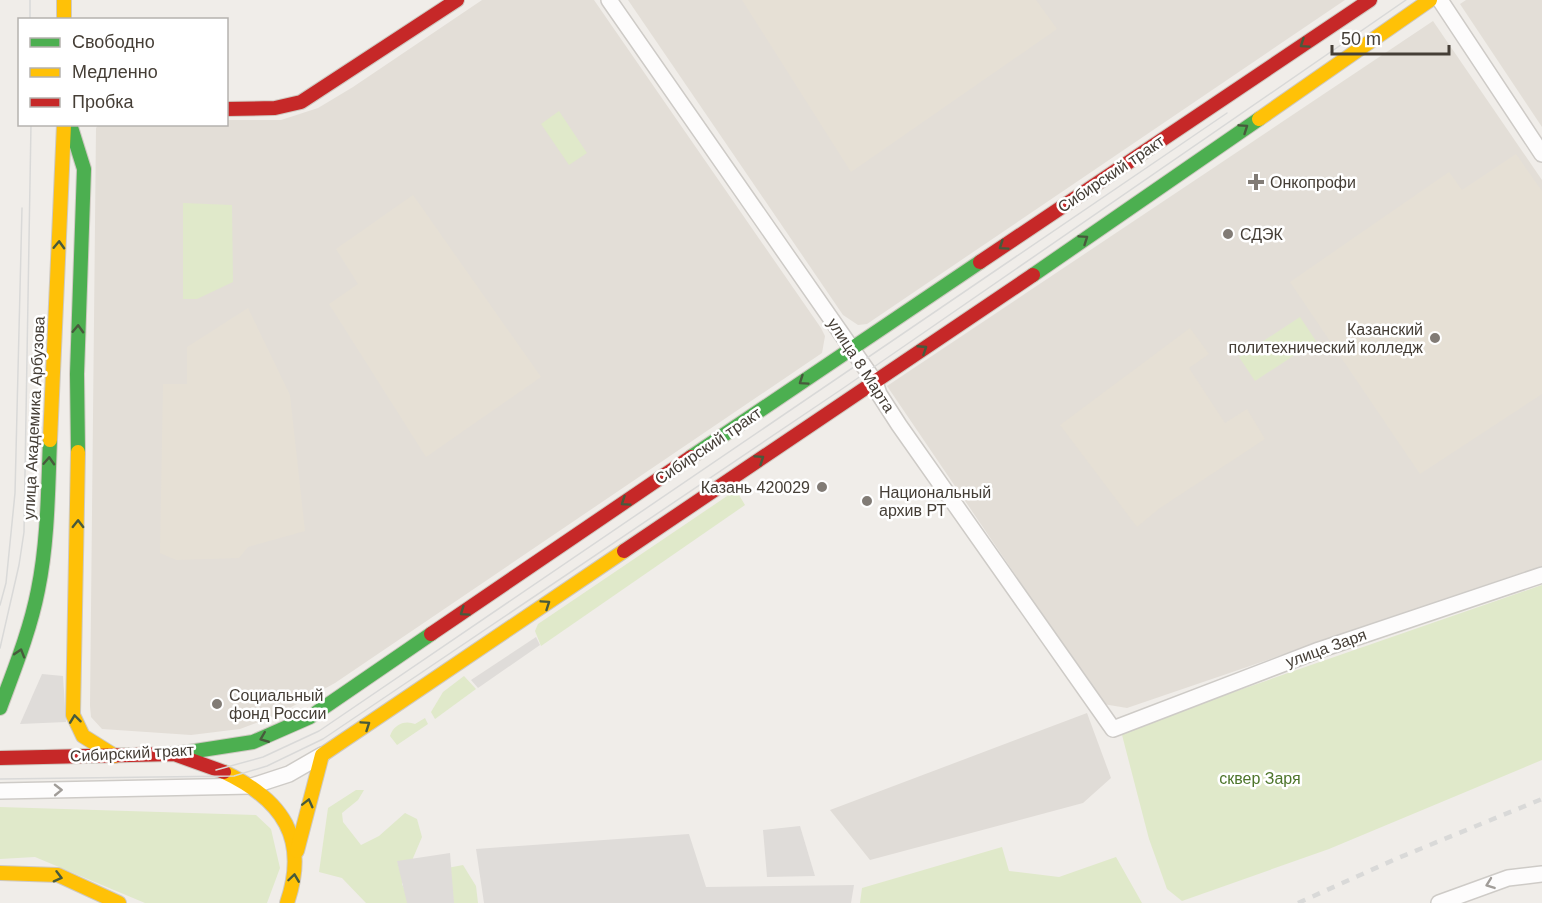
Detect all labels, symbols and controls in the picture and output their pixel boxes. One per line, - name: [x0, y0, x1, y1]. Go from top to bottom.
- legend: [18, 18, 228, 126]
- scale bar: [1332, 18, 1449, 56]
- text: 50 m: [1341, 29, 1381, 49]
- text: Свободно: [72, 32, 155, 52]
- one-way arrow: [1300, 37, 1311, 48]
- text: Медленно: [72, 62, 158, 82]
- text: Пробка: [72, 92, 135, 112]
- one-way arrow: [1238, 124, 1249, 135]
- street label: Сибирский тракт: [1055, 132, 1168, 216]
- marker: Онкопрофи: [1247, 173, 1265, 191]
- place label: Онкопрофи: [1270, 174, 1356, 191]
- place label: СДЭК: [1240, 226, 1284, 243]
- marker: СДЭК: [1221, 227, 1235, 241]
- one-way arrow: [1078, 234, 1088, 246]
- one-way arrow: [998, 239, 1009, 250]
- one-way arrow: [53, 241, 65, 250]
- street label: улица 8 Марта: [824, 315, 898, 415]
- street label: улица Академика Арбузова: [20, 316, 48, 520]
- place label: Казанский политехнический колледж: [1229, 321, 1423, 356]
- one-way arrow: [72, 324, 85, 333]
- marker: Казанский политехнический колледж: [1428, 331, 1442, 345]
- one-way arrow: [916, 345, 927, 356]
- one-way arrow: [799, 374, 810, 385]
- street label: Сибирский тракт: [652, 404, 765, 488]
- one-way arrow: [753, 455, 764, 466]
- one-way arrow: [42, 456, 55, 465]
- place label: Казань 420029: [701, 479, 810, 496]
- marker: Казань 420029: [815, 480, 829, 494]
- place label: Национальный архив РТ: [879, 484, 991, 519]
- marker: Национальный архив РТ: [860, 494, 874, 508]
- one-way arrow: [620, 495, 631, 506]
- one-way arrow: [71, 519, 84, 528]
- one-way arrow: [540, 600, 551, 611]
- one-way arrow: [459, 605, 470, 616]
- street label: улица Заря: [1283, 626, 1369, 670]
- one-way arrow: [13, 648, 25, 659]
- place label: Социальный фонд России: [229, 687, 326, 722]
- marker: Социальный фонд России: [210, 697, 224, 711]
- one-way arrow: [69, 714, 81, 723]
- one-way arrow: [360, 721, 371, 732]
- one-way arrow: [259, 731, 270, 743]
- street label: Сибирский тракт: [69, 741, 195, 765]
- park label: сквер Заря: [1219, 770, 1301, 787]
- one-way arrow: [54, 783, 63, 796]
- one-way arrow: [300, 798, 313, 808]
- one-way arrow: [53, 870, 63, 883]
- one-way arrow: [288, 873, 300, 882]
- one-way arrow: [1485, 877, 1496, 890]

